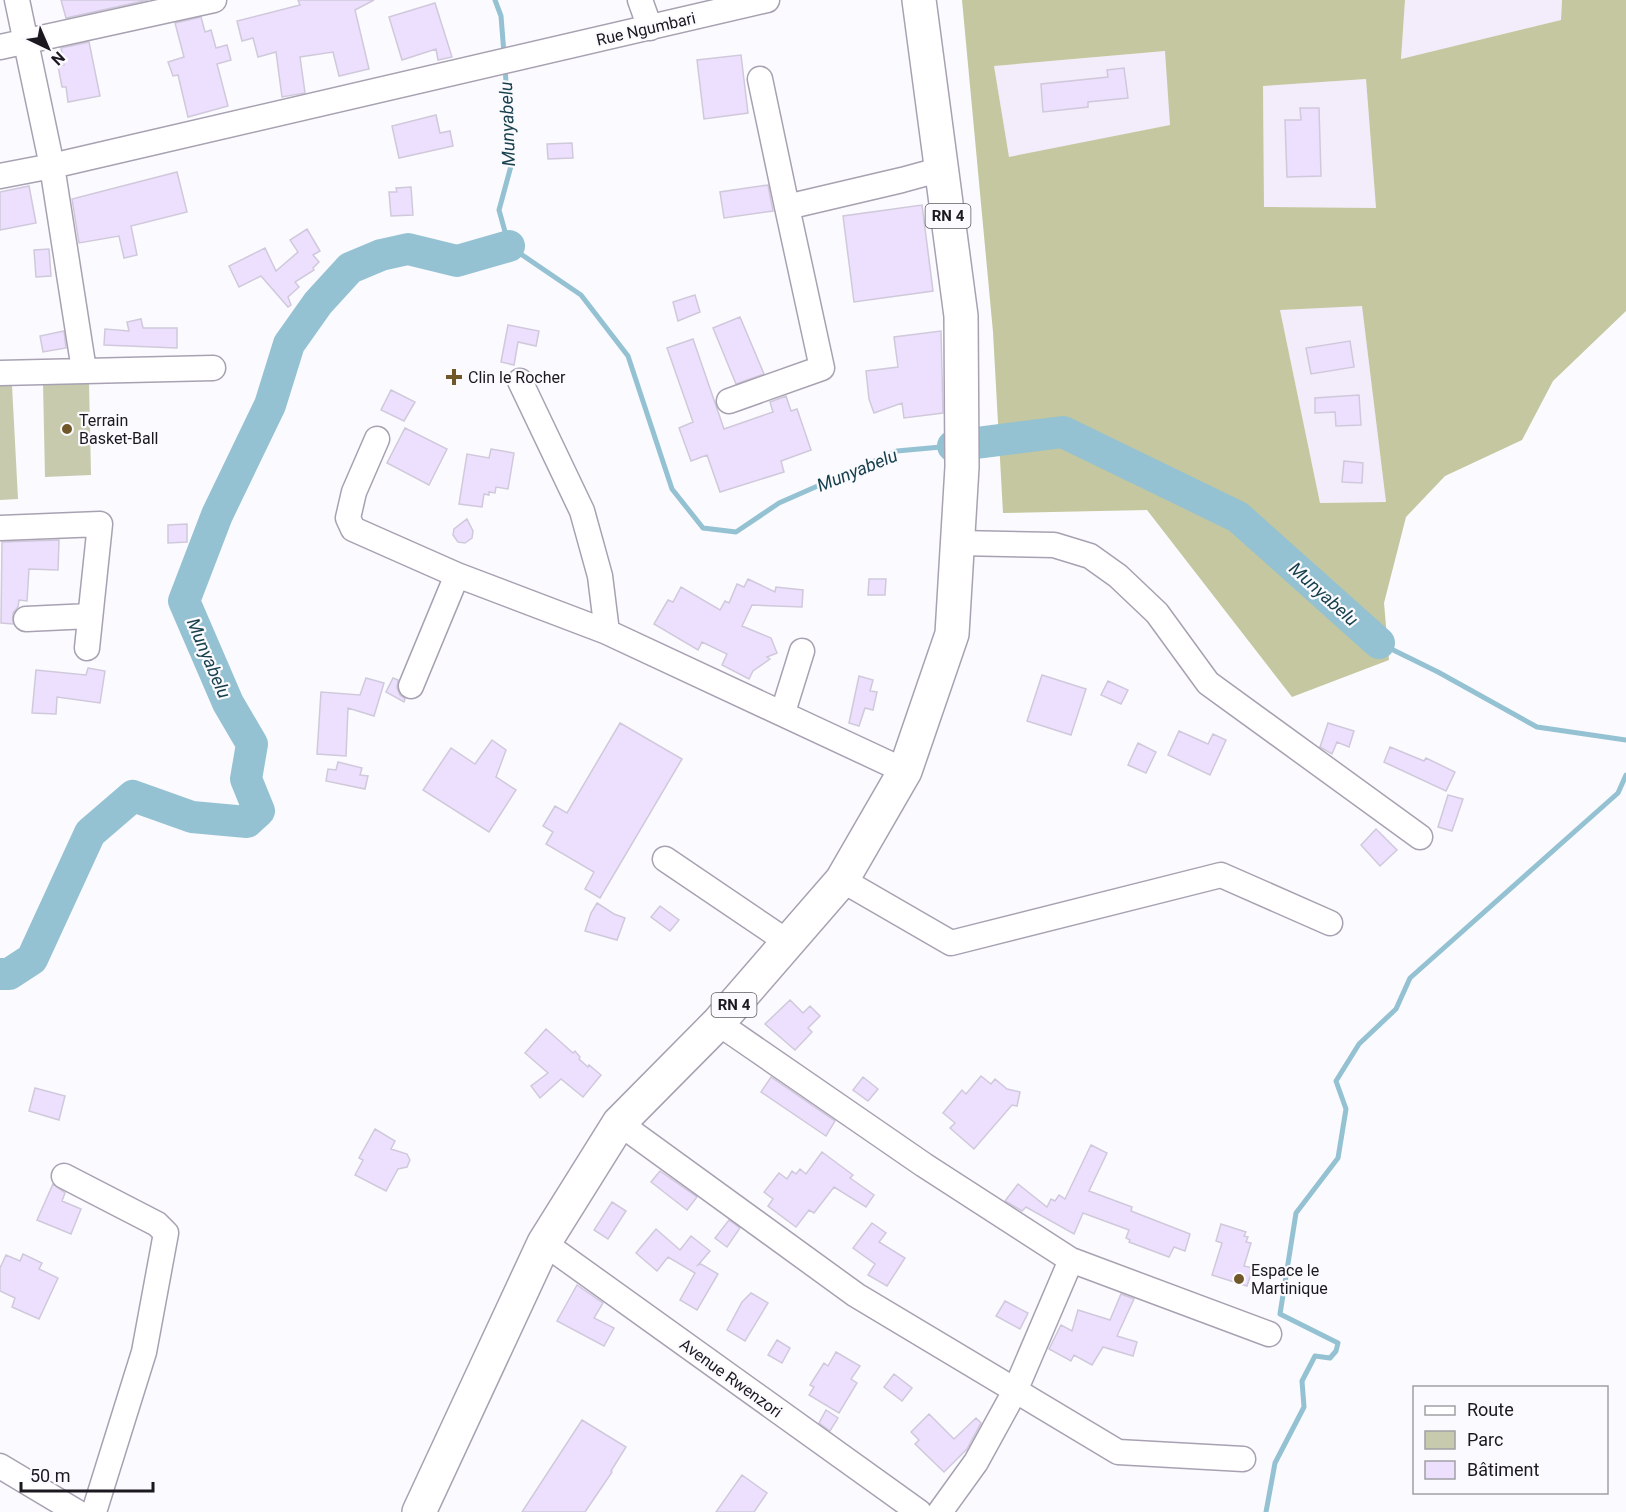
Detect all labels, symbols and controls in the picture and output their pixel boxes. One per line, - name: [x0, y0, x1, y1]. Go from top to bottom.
- street label: Rue Ngumbari: [594, 8, 698, 50]
- north arrow: [18, 18, 78, 78]
- text: N: [47, 48, 69, 69]
- water label: Munyabelu: [495, 81, 519, 167]
- road number: RN 4: [926, 204, 970, 228]
- marker: Clin le Rocher: [445, 368, 463, 386]
- place label: Clin le Rocher: [468, 368, 566, 387]
- place label: Terrain Basket-Ball: [79, 411, 158, 448]
- marker: Terrain Basket-Ball: [60, 422, 74, 436]
- water label: Munyabelu: [814, 444, 901, 496]
- water label: Munyabelu: [1285, 558, 1363, 631]
- water label: Munyabelu: [183, 615, 235, 702]
- road number: RN 4: [712, 993, 756, 1017]
- place label: Espace le Martinique: [1251, 1261, 1328, 1298]
- marker: Espace le Martinique: [1232, 1272, 1246, 1286]
- street label: Avenue Rwenzori: [676, 1335, 786, 1421]
- legend: [1413, 1386, 1608, 1494]
- text: Route: [1467, 1399, 1514, 1420]
- text: Parc: [1467, 1429, 1503, 1450]
- scale bar: [21, 1455, 153, 1493]
- text: Bâtiment: [1467, 1459, 1540, 1480]
- text: 50 m: [30, 1465, 70, 1486]

